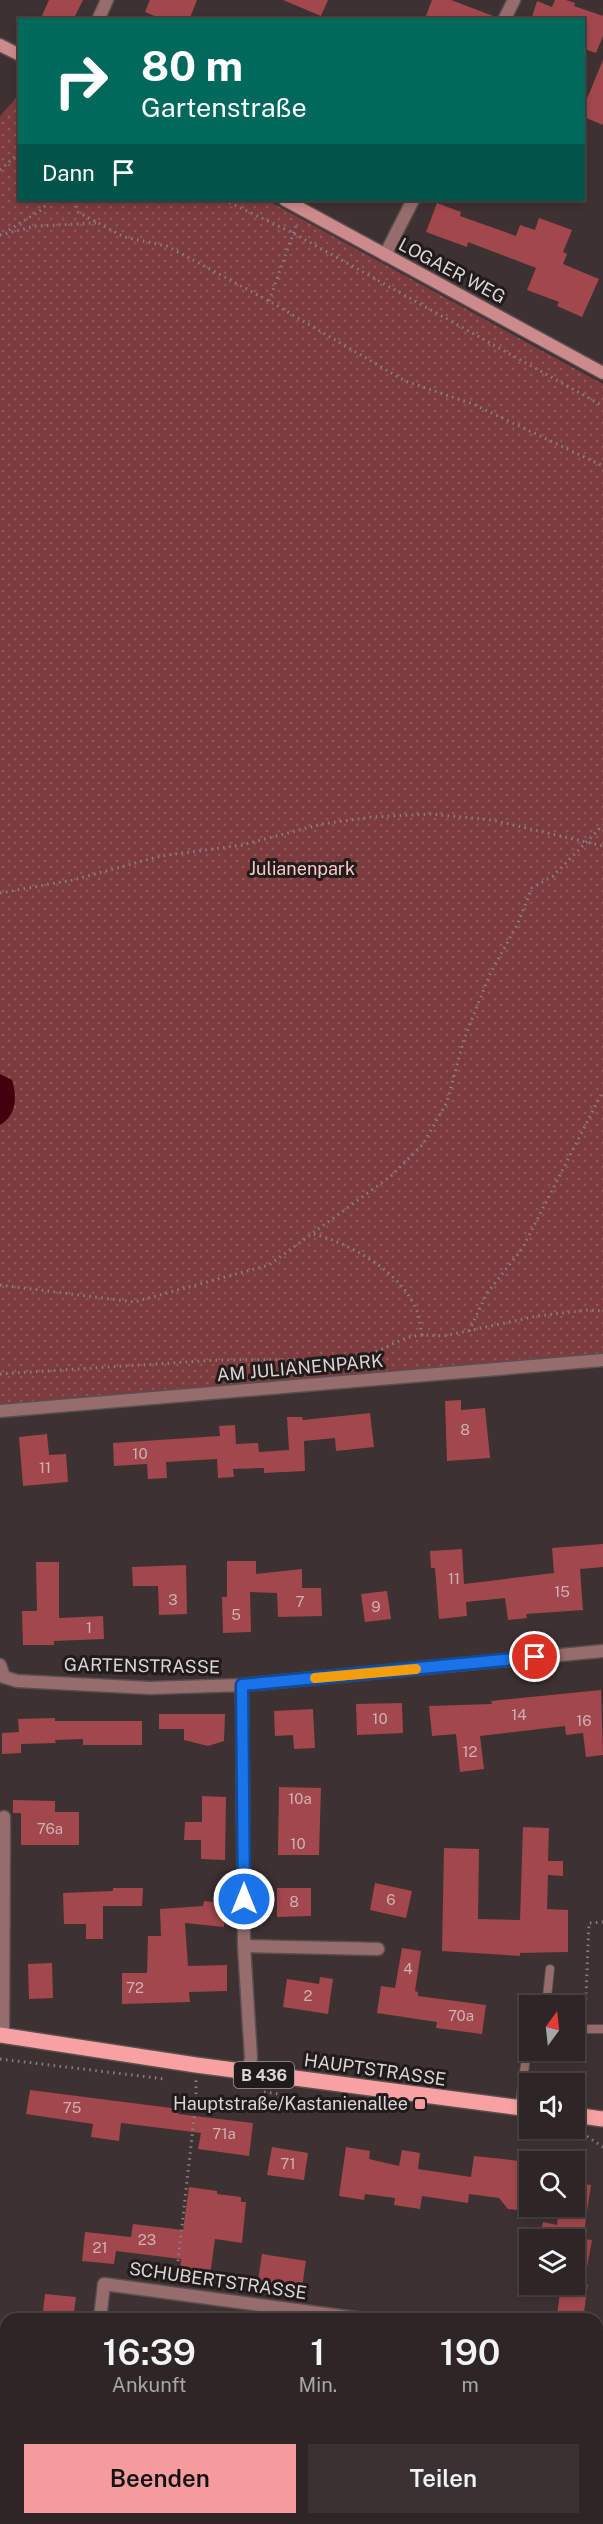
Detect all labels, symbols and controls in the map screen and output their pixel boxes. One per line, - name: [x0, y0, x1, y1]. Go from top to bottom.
- text: 80 m: [141, 41, 243, 90]
- icon: right: [42, 42, 120, 120]
- text: Gartenstraße: [141, 91, 307, 123]
- icon: arrive: [107, 156, 140, 189]
- text: Dann: [42, 160, 95, 186]
- street label: LOGAER WEG: [395, 234, 509, 308]
- park label: Julianenpark: [249, 858, 355, 879]
- street label: AM JULIANENPARK: [216, 1350, 384, 1385]
- house number: 8: [460, 1421, 470, 1438]
- house number: 10: [132, 1445, 148, 1462]
- house number: 11: [39, 1459, 51, 1476]
- house number: 11: [448, 1570, 460, 1587]
- house number: 15: [554, 1583, 570, 1600]
- house number: 3: [168, 1591, 178, 1608]
- house number: 7: [295, 1593, 305, 1610]
- house number: 9: [371, 1598, 381, 1615]
- house number: 5: [231, 1606, 241, 1623]
- house number: 1: [86, 1619, 92, 1636]
- pin: [509, 1631, 560, 1682]
- icon: arrive: [518, 1640, 551, 1673]
- street label: GARTENSTRASSE: [64, 1654, 220, 1677]
- house number: 14: [511, 1706, 527, 1723]
- house number: 10: [372, 1710, 388, 1727]
- house number: 16: [576, 1712, 592, 1729]
- house number: 12: [462, 1743, 478, 1760]
- house number: 10a: [288, 1790, 312, 1807]
- house number: 76a: [37, 1820, 63, 1837]
- house number: 10: [290, 1835, 306, 1852]
- position arrow: [212, 1867, 276, 1931]
- house number: 6: [386, 1891, 396, 1908]
- house number: 8: [289, 1893, 299, 1910]
- house number: 4: [403, 1960, 413, 1977]
- house number: 72: [126, 1979, 144, 1996]
- house number: 2: [304, 1987, 313, 2004]
- north arrow: [519, 1995, 585, 2061]
- map controls: [519, 1995, 585, 2295]
- house number: 70a: [448, 2007, 474, 2024]
- street label: HAUPTSTRASSE: [303, 2049, 447, 2090]
- road number: B 436: [234, 2062, 294, 2088]
- button: sound: [519, 2073, 585, 2139]
- place label: Hauptstraße/Kastanienallee: [173, 2093, 408, 2114]
- marker: Hauptstraße/Kastanienallee: [413, 2097, 427, 2111]
- house number: 75: [63, 2099, 81, 2116]
- house number: 71a: [212, 2125, 236, 2142]
- button: search: [519, 2151, 585, 2217]
- house number: 71: [280, 2155, 296, 2172]
- button: layers: [519, 2229, 585, 2295]
- house number: 23: [138, 2231, 156, 2248]
- house number: 21: [92, 2239, 108, 2256]
- street label: SCHUBERTSTRASSE: [128, 2258, 308, 2303]
- text: 16:39: [102, 2331, 196, 2373]
- text: 1: [310, 2331, 325, 2373]
- text: 190: [440, 2331, 501, 2373]
- text: Ankunft: [112, 2373, 187, 2397]
- text: Min.: [298, 2373, 337, 2397]
- text: m: [462, 2373, 479, 2397]
- button: Beenden: [24, 2444, 296, 2513]
- button: Teilen: [308, 2444, 579, 2513]

